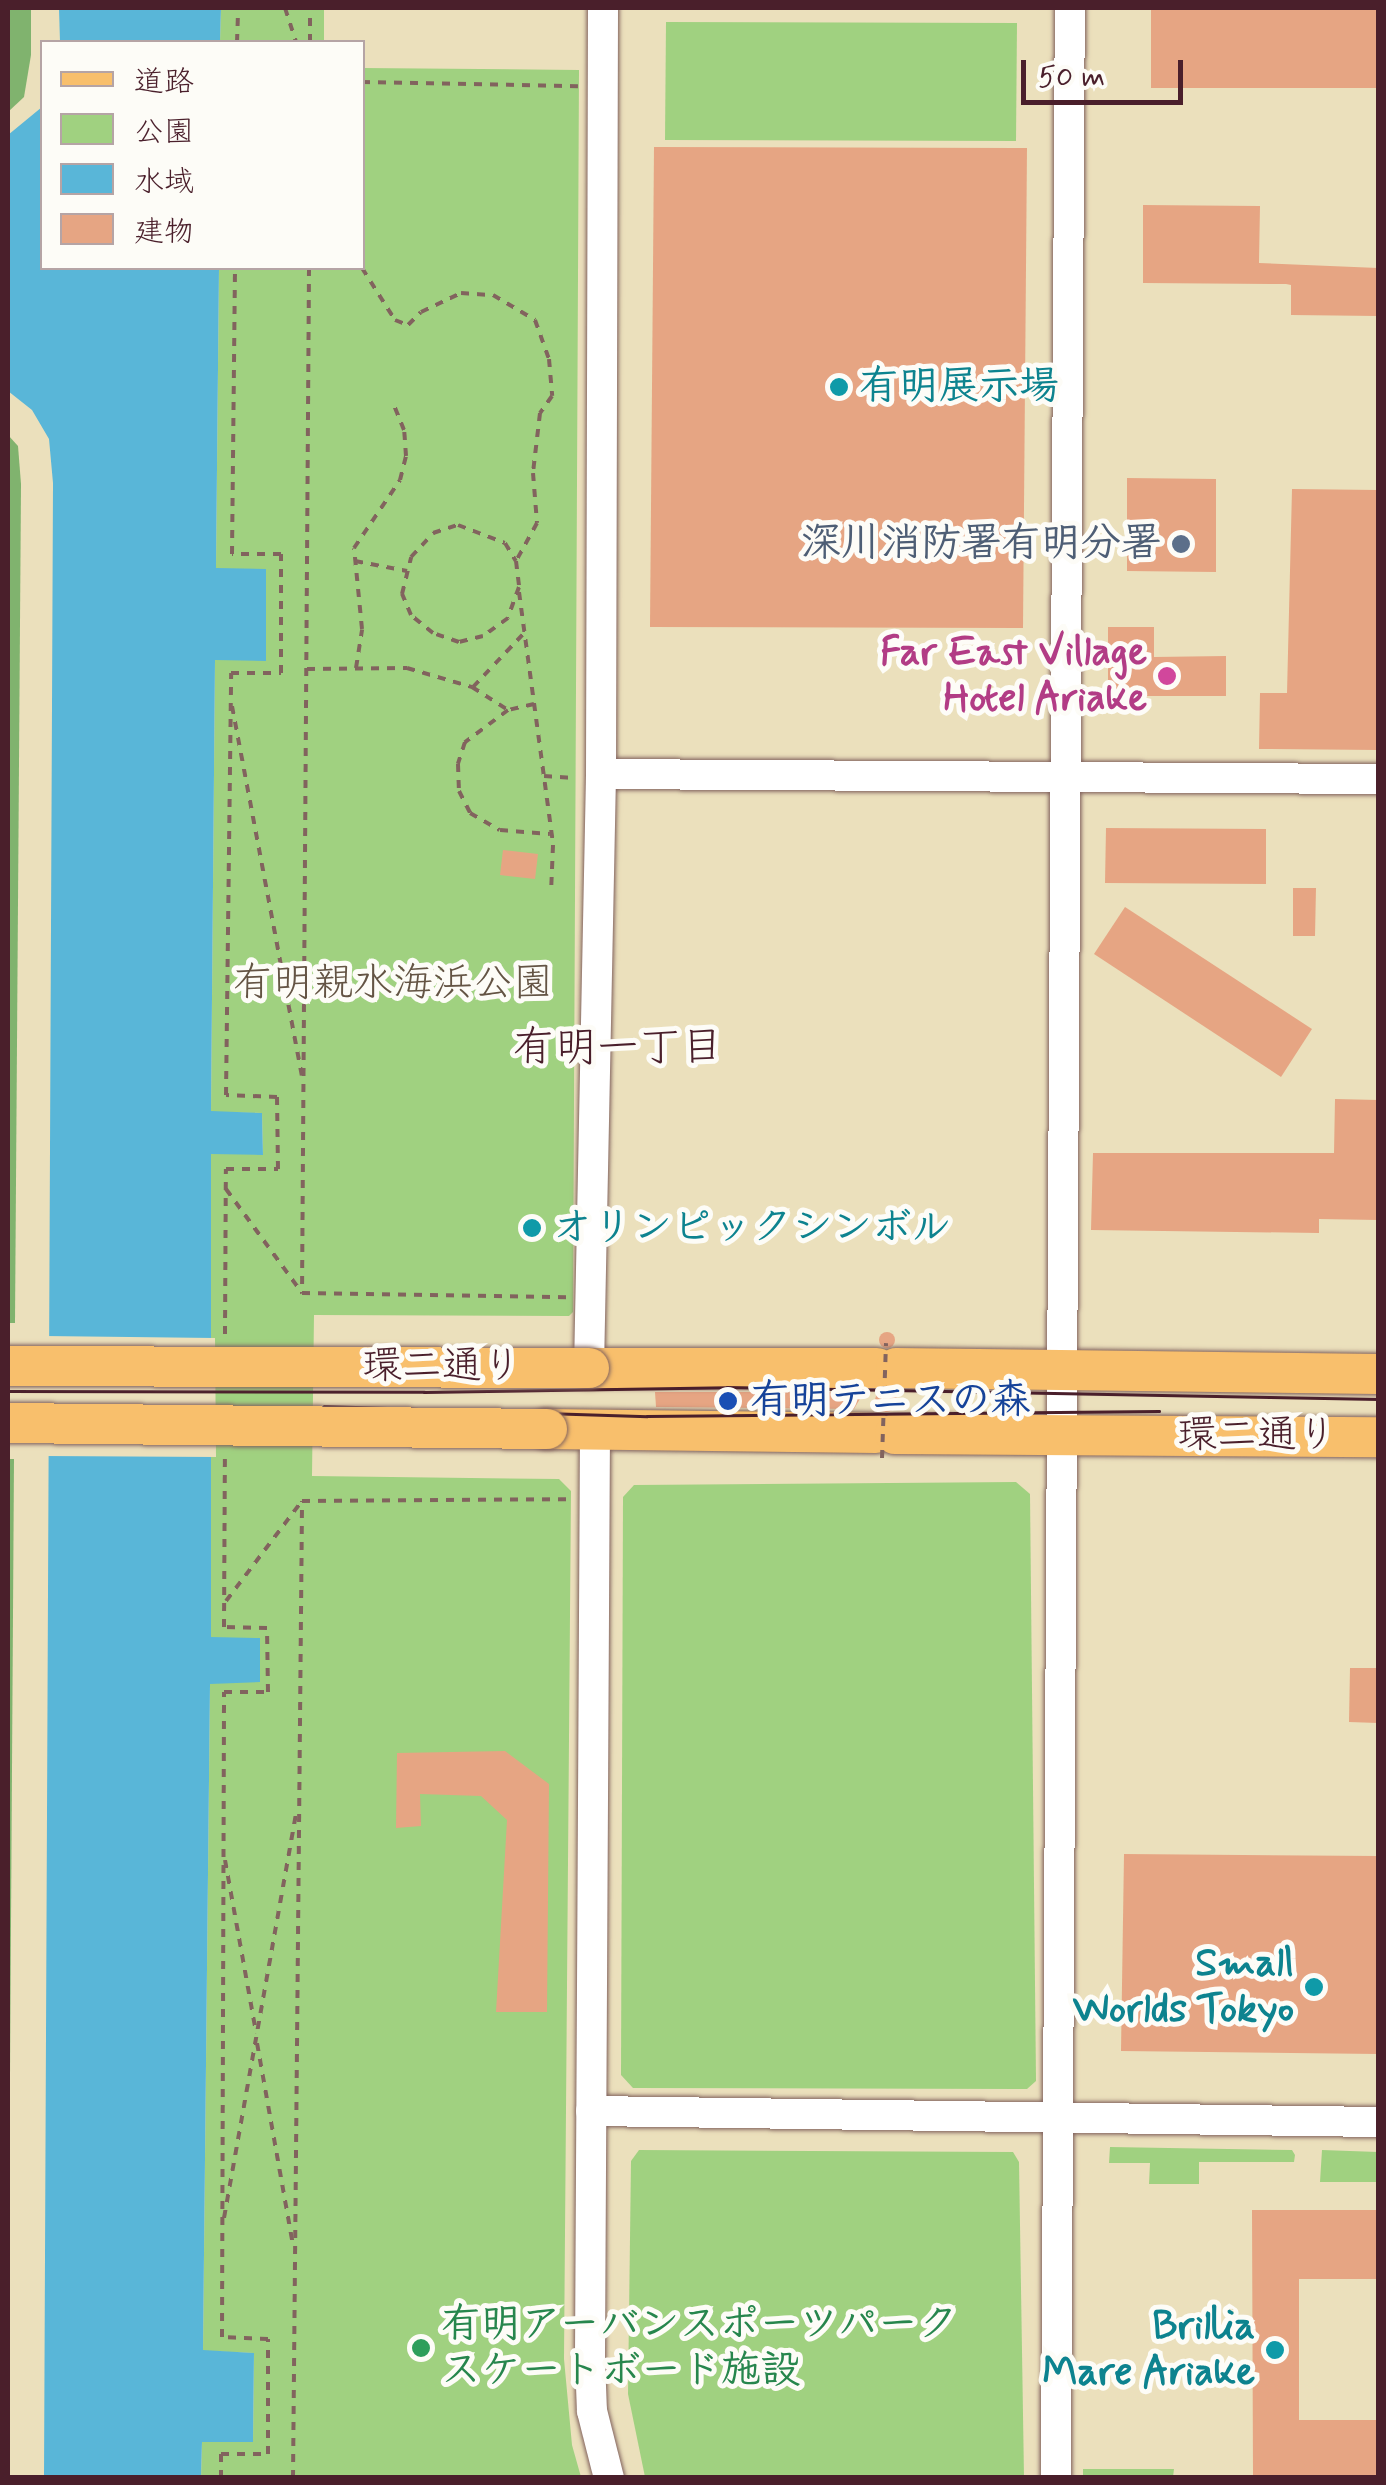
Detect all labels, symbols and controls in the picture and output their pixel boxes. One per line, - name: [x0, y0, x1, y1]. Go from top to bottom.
- legend: [40, 40, 365, 270]
- scale bar: [1026, 40, 1188, 102]
- text: 50 m: [1038, 58, 1105, 97]
- text: 道路: [134, 63, 194, 102]
- text: 公園: [134, 113, 194, 152]
- text: 水域: [134, 163, 194, 202]
- text: 建物: [134, 213, 194, 252]
- place label: 有明展示場: [859, 363, 1059, 411]
- marker: 有明展示場: [828, 376, 850, 398]
- place label: 深川消防署有明分署: [801, 520, 1161, 568]
- marker: 深川消防署有明分署: [1170, 533, 1192, 555]
- place label: Far East Village Hotel Ariake: [890, 629, 1147, 723]
- marker: Far East Village Hotel Ariake: [1156, 665, 1178, 687]
- park label: 有明親水海浜公園: [233, 960, 553, 1008]
- district label: 有明一丁目: [513, 1024, 723, 1074]
- place label: オリンピックシンボル: [552, 1204, 952, 1252]
- marker: オリンピックシンボル: [521, 1217, 543, 1239]
- street label: 環二通り: [362, 1343, 522, 1391]
- place label: 有明テニスの森: [750, 1377, 1030, 1425]
- marker: 有明テニスの森: [715, 1388, 741, 1414]
- street label: 環二通り: [1177, 1412, 1337, 1460]
- place label: Small Worlds Tokyo: [1075, 1940, 1294, 2034]
- marker: Small Worlds Tokyo: [1303, 1976, 1325, 1998]
- place label: 有明アーバンスポーツパーク スケートボード施設: [441, 2301, 959, 2395]
- place label: Brillia Mare Ariake: [1037, 2303, 1255, 2397]
- marker: 有明アーバンスポーツパーク スケートボード施設: [410, 2337, 432, 2359]
- marker: Brillia Mare Ariake: [1264, 2339, 1286, 2361]

